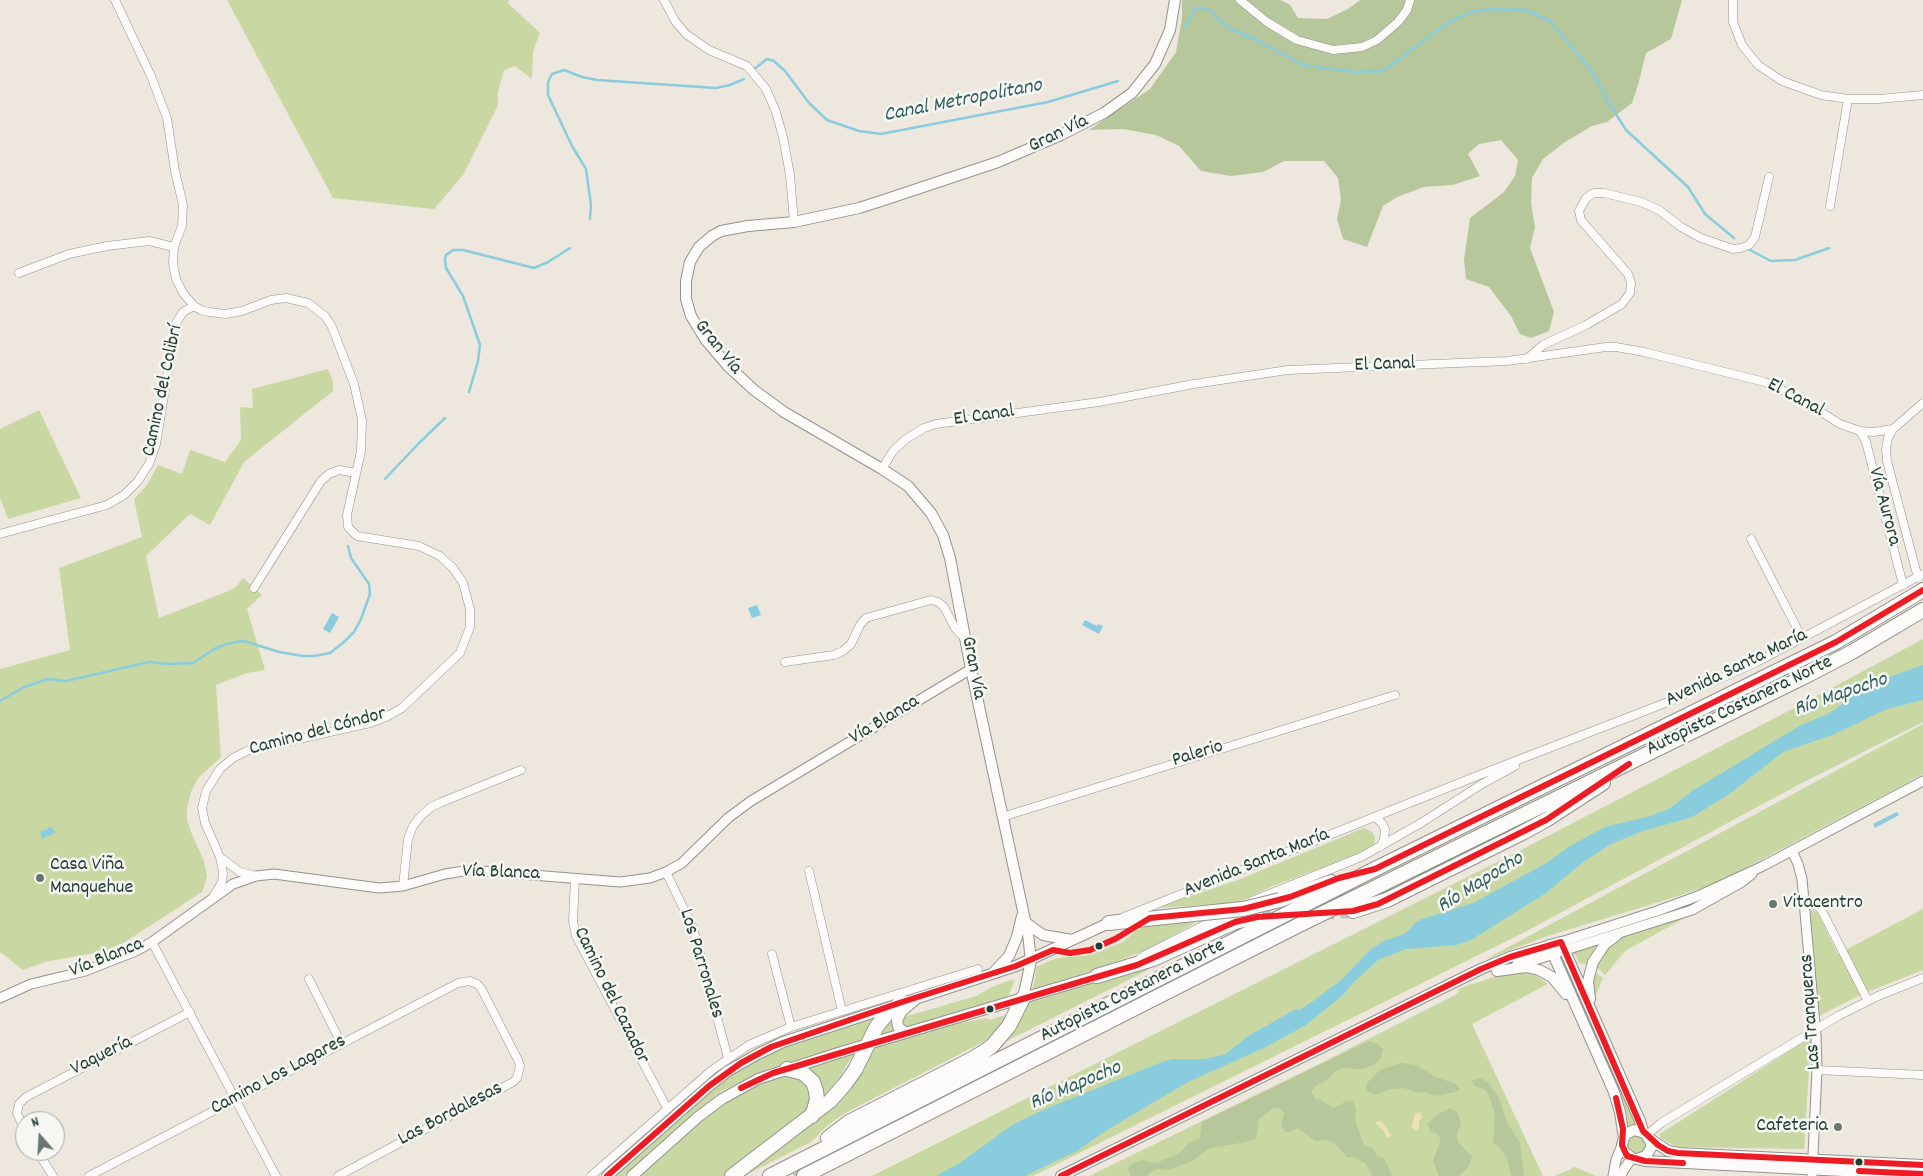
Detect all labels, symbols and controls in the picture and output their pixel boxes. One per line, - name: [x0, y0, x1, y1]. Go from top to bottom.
- water label: Canal Metropolitano: [882, 74, 1044, 130]
- street label: Gran Vía: [1025, 110, 1093, 160]
- street label: Gran Vía: [688, 316, 746, 380]
- street label: Camino del Colibrí: [138, 323, 190, 459]
- street label: El Canal: [1354, 353, 1416, 379]
- street label: El Canal: [1762, 374, 1828, 424]
- street label: El Canal: [952, 401, 1016, 433]
- street label: Vía Aurora: [1861, 465, 1905, 549]
- street label: Avenida Santa María: [1662, 624, 1812, 714]
- street label: Gran Vía: [954, 635, 990, 701]
- street label: Autopista Costanera Norte: [1643, 651, 1837, 763]
- water label: Río Mapocho: [1791, 668, 1891, 724]
- street label: Vía Blanca: [846, 691, 924, 751]
- street label: Camino del Cóndor: [247, 703, 389, 763]
- street label: Palerio: [1170, 736, 1226, 774]
- street label: Avenida Santa María: [1181, 824, 1333, 904]
- water label: Río Mapocho: [1433, 848, 1529, 920]
- place label: Casa Viña Manquehue: [50, 854, 133, 901]
- street label: Vía Blanca: [462, 861, 540, 887]
- marker: Casa Viña Manquehue: [34, 872, 46, 884]
- place label: Vitacentro: [1783, 892, 1863, 916]
- marker: Vitacentro: [1767, 898, 1779, 910]
- street label: Los Parronales: [672, 907, 728, 1021]
- street label: Camino del Cazador: [567, 924, 653, 1068]
- street label: Vía Blanca: [67, 933, 147, 985]
- street label: Autopista Costanera Norte: [1037, 935, 1229, 1049]
- unlabelled marker: [1094, 941, 1104, 951]
- street label: Las Tranqueras: [1796, 953, 1828, 1071]
- unlabelled marker: [985, 1004, 995, 1014]
- street label: Camino Los Lagares: [207, 1030, 351, 1122]
- street label: Vaquería: [67, 1031, 137, 1083]
- water label: Río Mapocho: [1027, 1056, 1125, 1118]
- street label: Las Bordalesas: [395, 1077, 507, 1153]
- north arrow: [15, 1111, 65, 1161]
- text: N: [29, 1112, 42, 1133]
- place label: Cafeteria: [1756, 1115, 1828, 1139]
- marker: Cafeteria: [1832, 1121, 1844, 1133]
- unlabelled marker: [1854, 1157, 1864, 1167]

